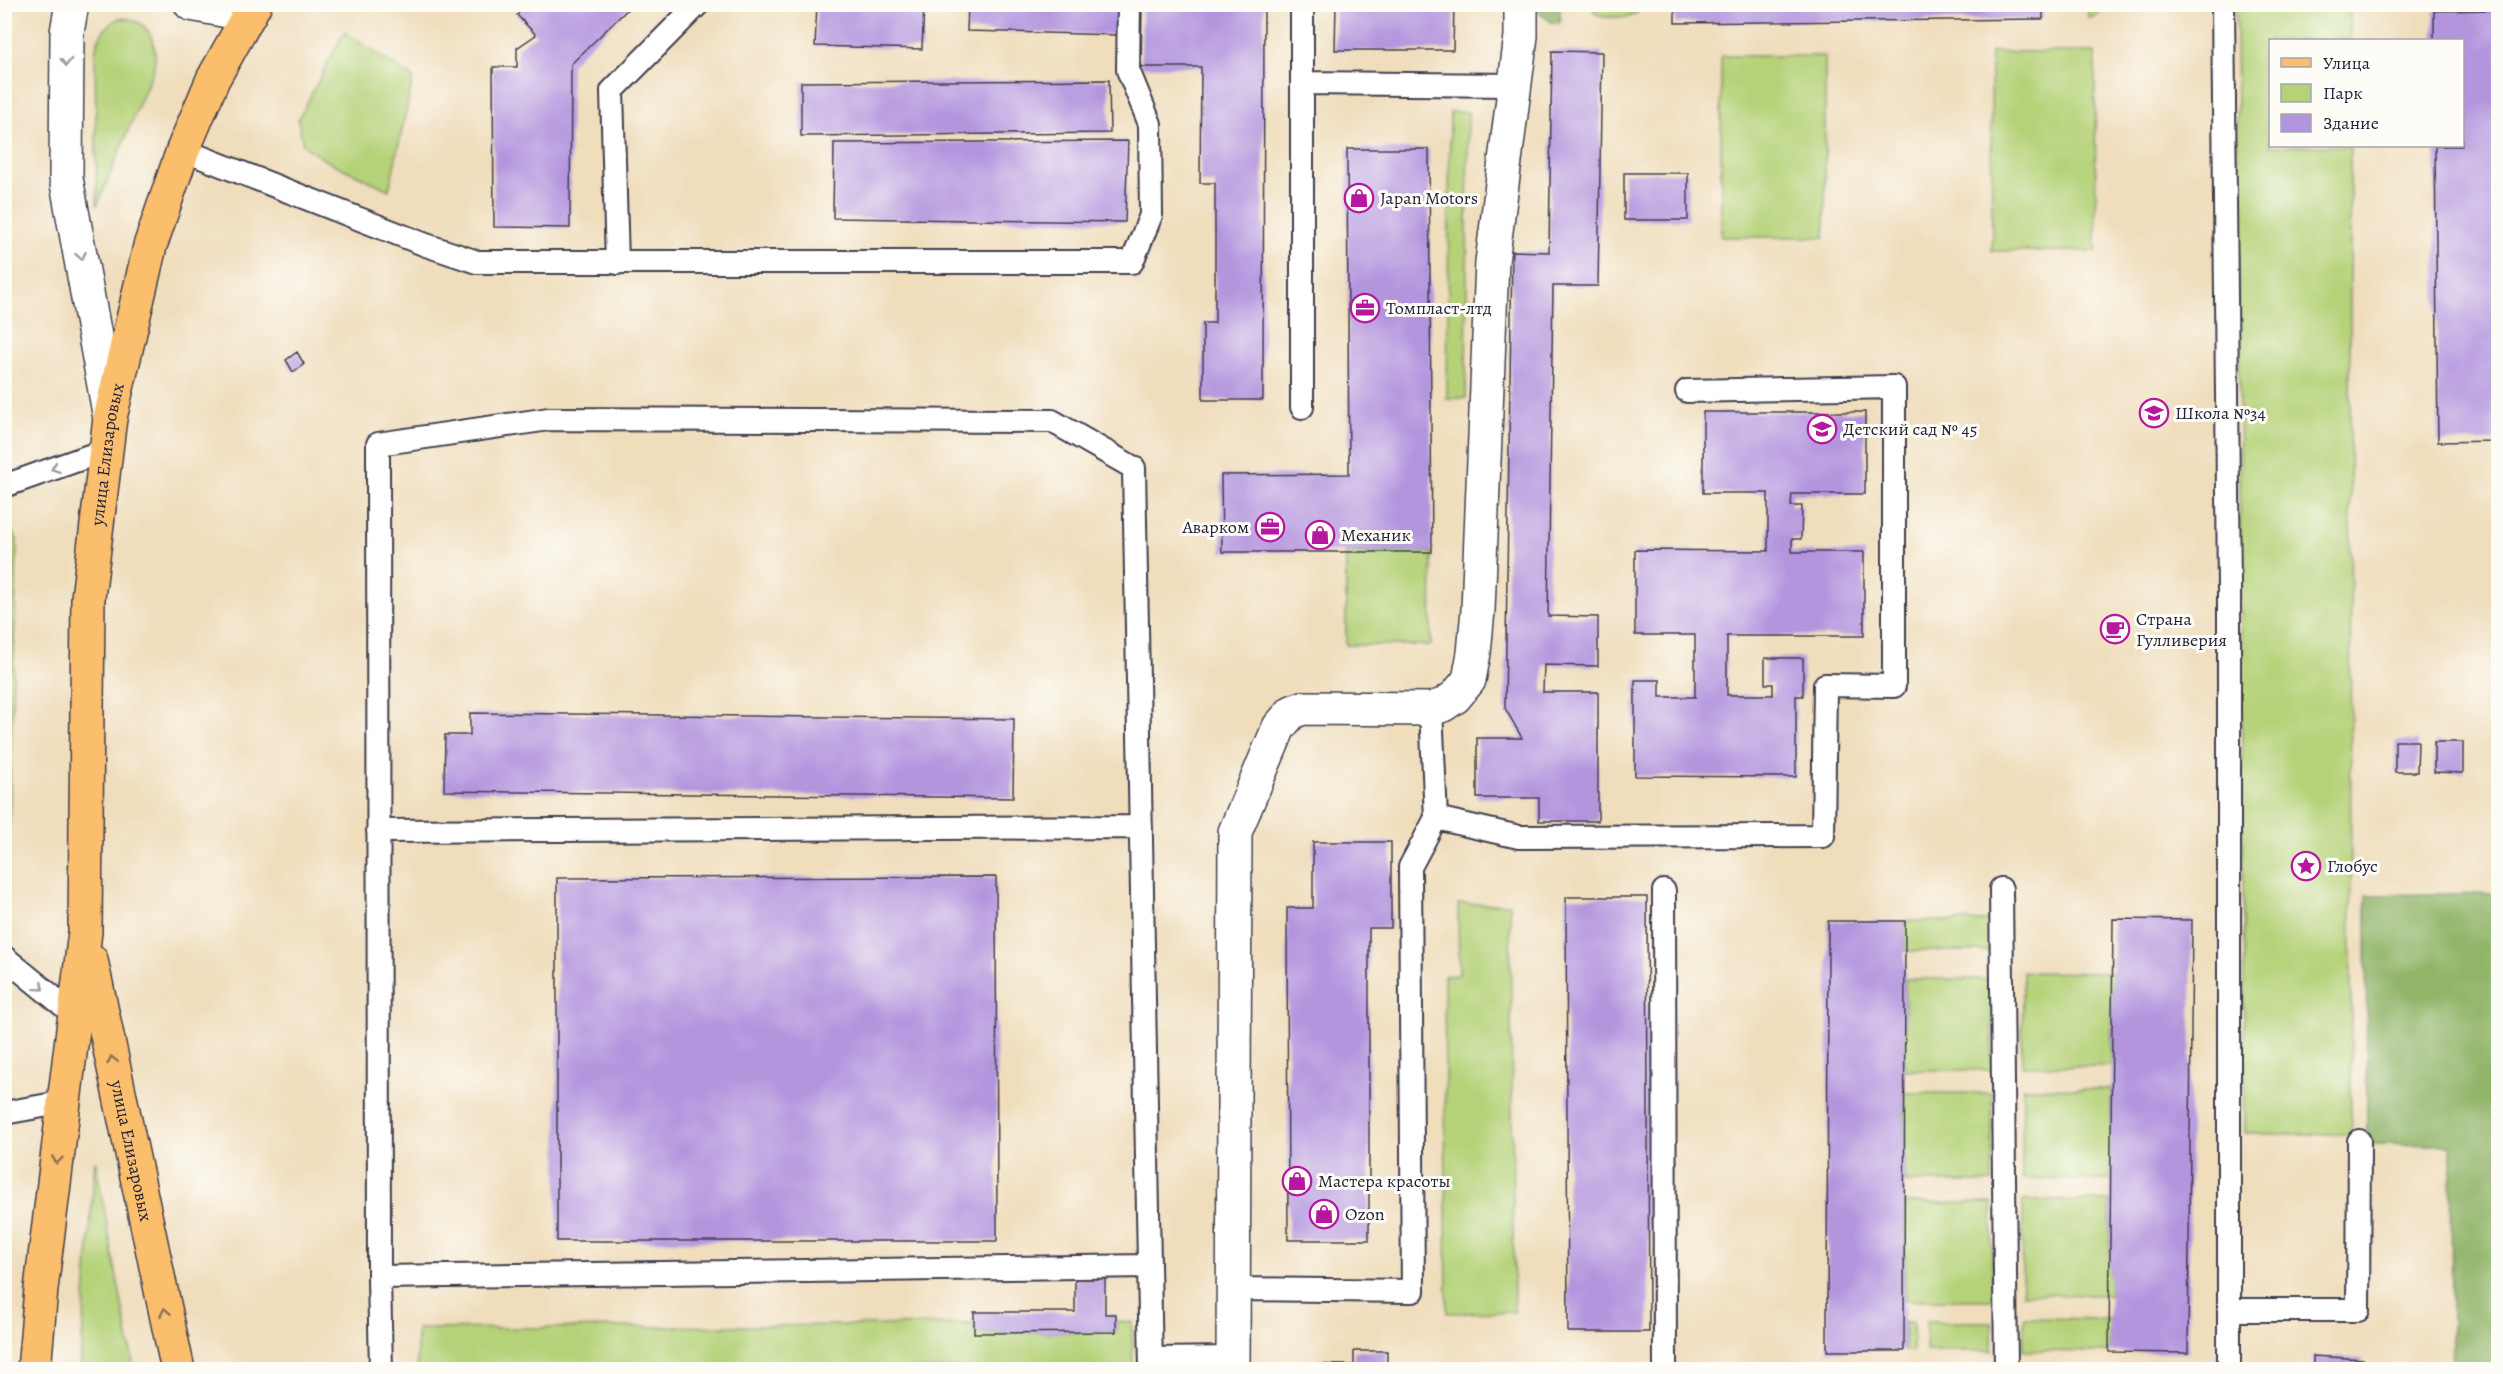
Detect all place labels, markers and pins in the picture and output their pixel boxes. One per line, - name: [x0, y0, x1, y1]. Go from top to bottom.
- shop icon: Japan Motors: [1343, 182, 1375, 214]
- place label: Japan Motors: [1380, 186, 1478, 210]
- office icon: Томпласт-лтд: [1349, 292, 1381, 324]
- place label: Томпласт-лтд: [1386, 296, 1492, 320]
- school or university icon: Школа №34: [2138, 397, 2170, 429]
- place label: Школа №34: [2175, 401, 2266, 425]
- school or university icon: Детский сад № 45: [1806, 413, 1838, 445]
- place label: Детский сад № 45: [1843, 417, 1977, 441]
- office icon: Аварком: [1254, 511, 1286, 543]
- place label: Аварком: [1181, 515, 1249, 539]
- shop icon: Механик: [1304, 519, 1336, 551]
- place label: Механик: [1341, 523, 1411, 547]
- place label: Страна Гулливерия: [2136, 607, 2227, 652]
- cafe icon: Страна Гулливерия: [2099, 613, 2131, 645]
- place icon: Глобус: [2290, 850, 2322, 882]
- place label: Глобус: [2327, 854, 2378, 878]
- shop icon: Мастера красоты: [1281, 1165, 1313, 1197]
- place label: Мастера красоты: [1318, 1169, 1450, 1193]
- shop icon: Ozon: [1308, 1198, 1340, 1230]
- place label: Ozon: [1345, 1202, 1385, 1226]

